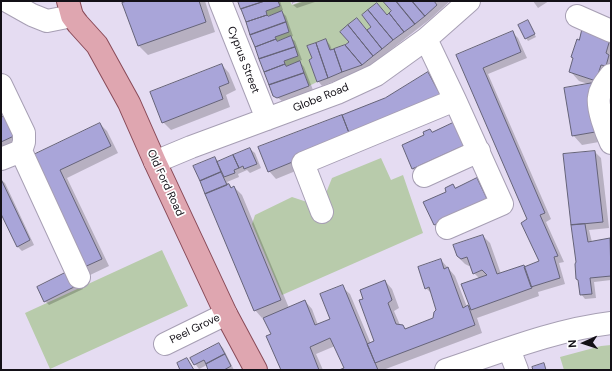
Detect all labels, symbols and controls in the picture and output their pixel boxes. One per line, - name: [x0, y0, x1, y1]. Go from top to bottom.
- street label: Cyprus Street: [224, 25, 262, 95]
- street label: Globe Road: [291, 81, 351, 115]
- street label: Old Ford Road: [144, 147, 186, 219]
- street label: Peel Grove: [168, 311, 222, 347]
- north arrow: [564, 323, 604, 363]
- text: N: [565, 339, 579, 348]

